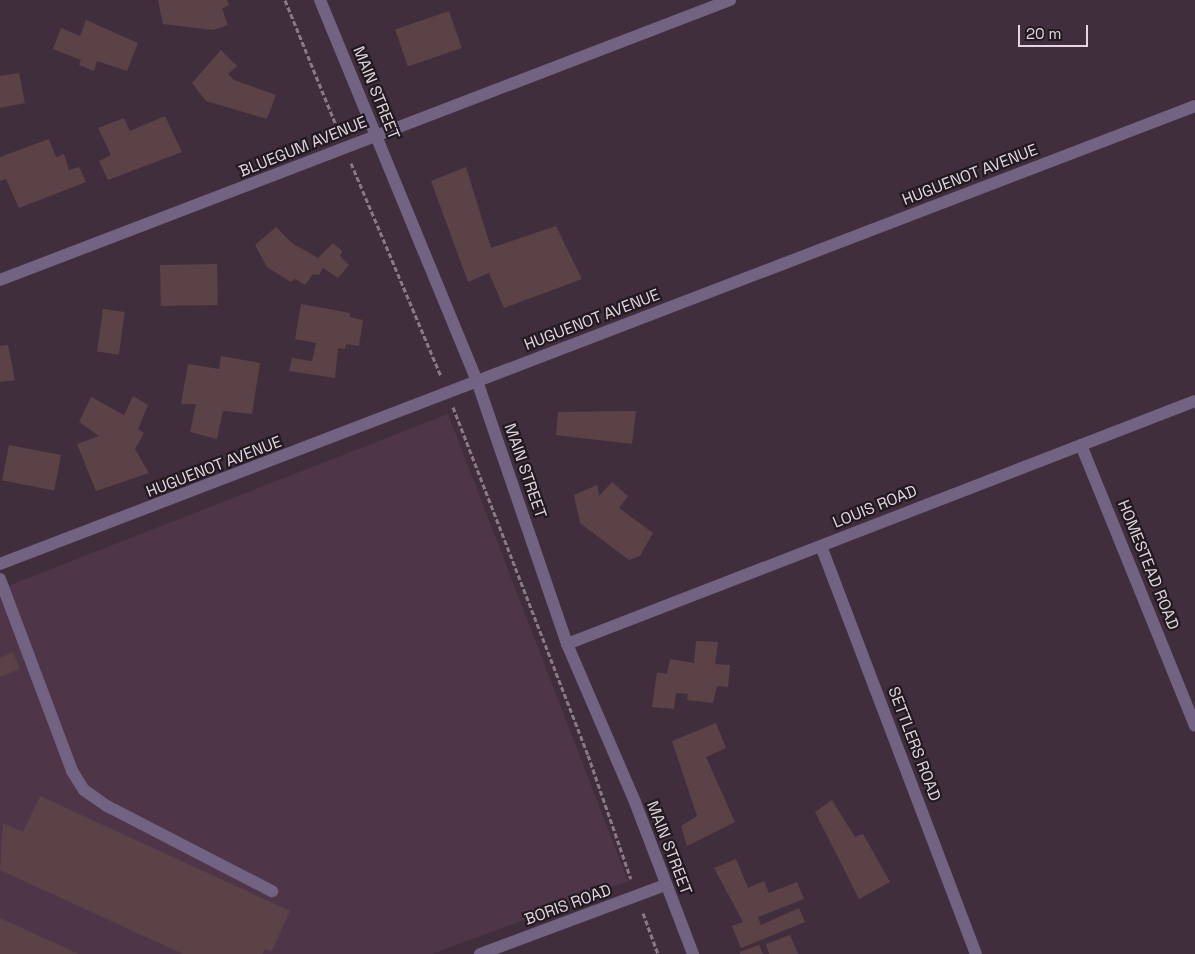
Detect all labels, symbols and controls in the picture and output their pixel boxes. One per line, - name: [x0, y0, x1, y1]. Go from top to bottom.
- scale bar: [1020, 15, 1090, 47]
- text: 20 m: [1026, 24, 1061, 43]
- street label: MAIN STREET: [349, 44, 403, 142]
- street label: BLUEGUM AVENUE: [236, 113, 370, 181]
- street label: HUGUENOT AVENUE: [899, 140, 1041, 210]
- street label: HUGUENOT AVENUE: [521, 285, 663, 355]
- street label: MAIN STREET: [500, 421, 550, 521]
- street label: HUGUENOT AVENUE: [143, 432, 285, 502]
- street label: LOUIS ROAD: [830, 481, 920, 533]
- street label: HOMESTEAD ROAD: [1113, 497, 1183, 633]
- street label: SETTLERS ROAD: [883, 684, 945, 804]
- street label: MAIN STREET: [642, 798, 696, 898]
- street label: BORIS ROAD: [522, 880, 614, 930]

